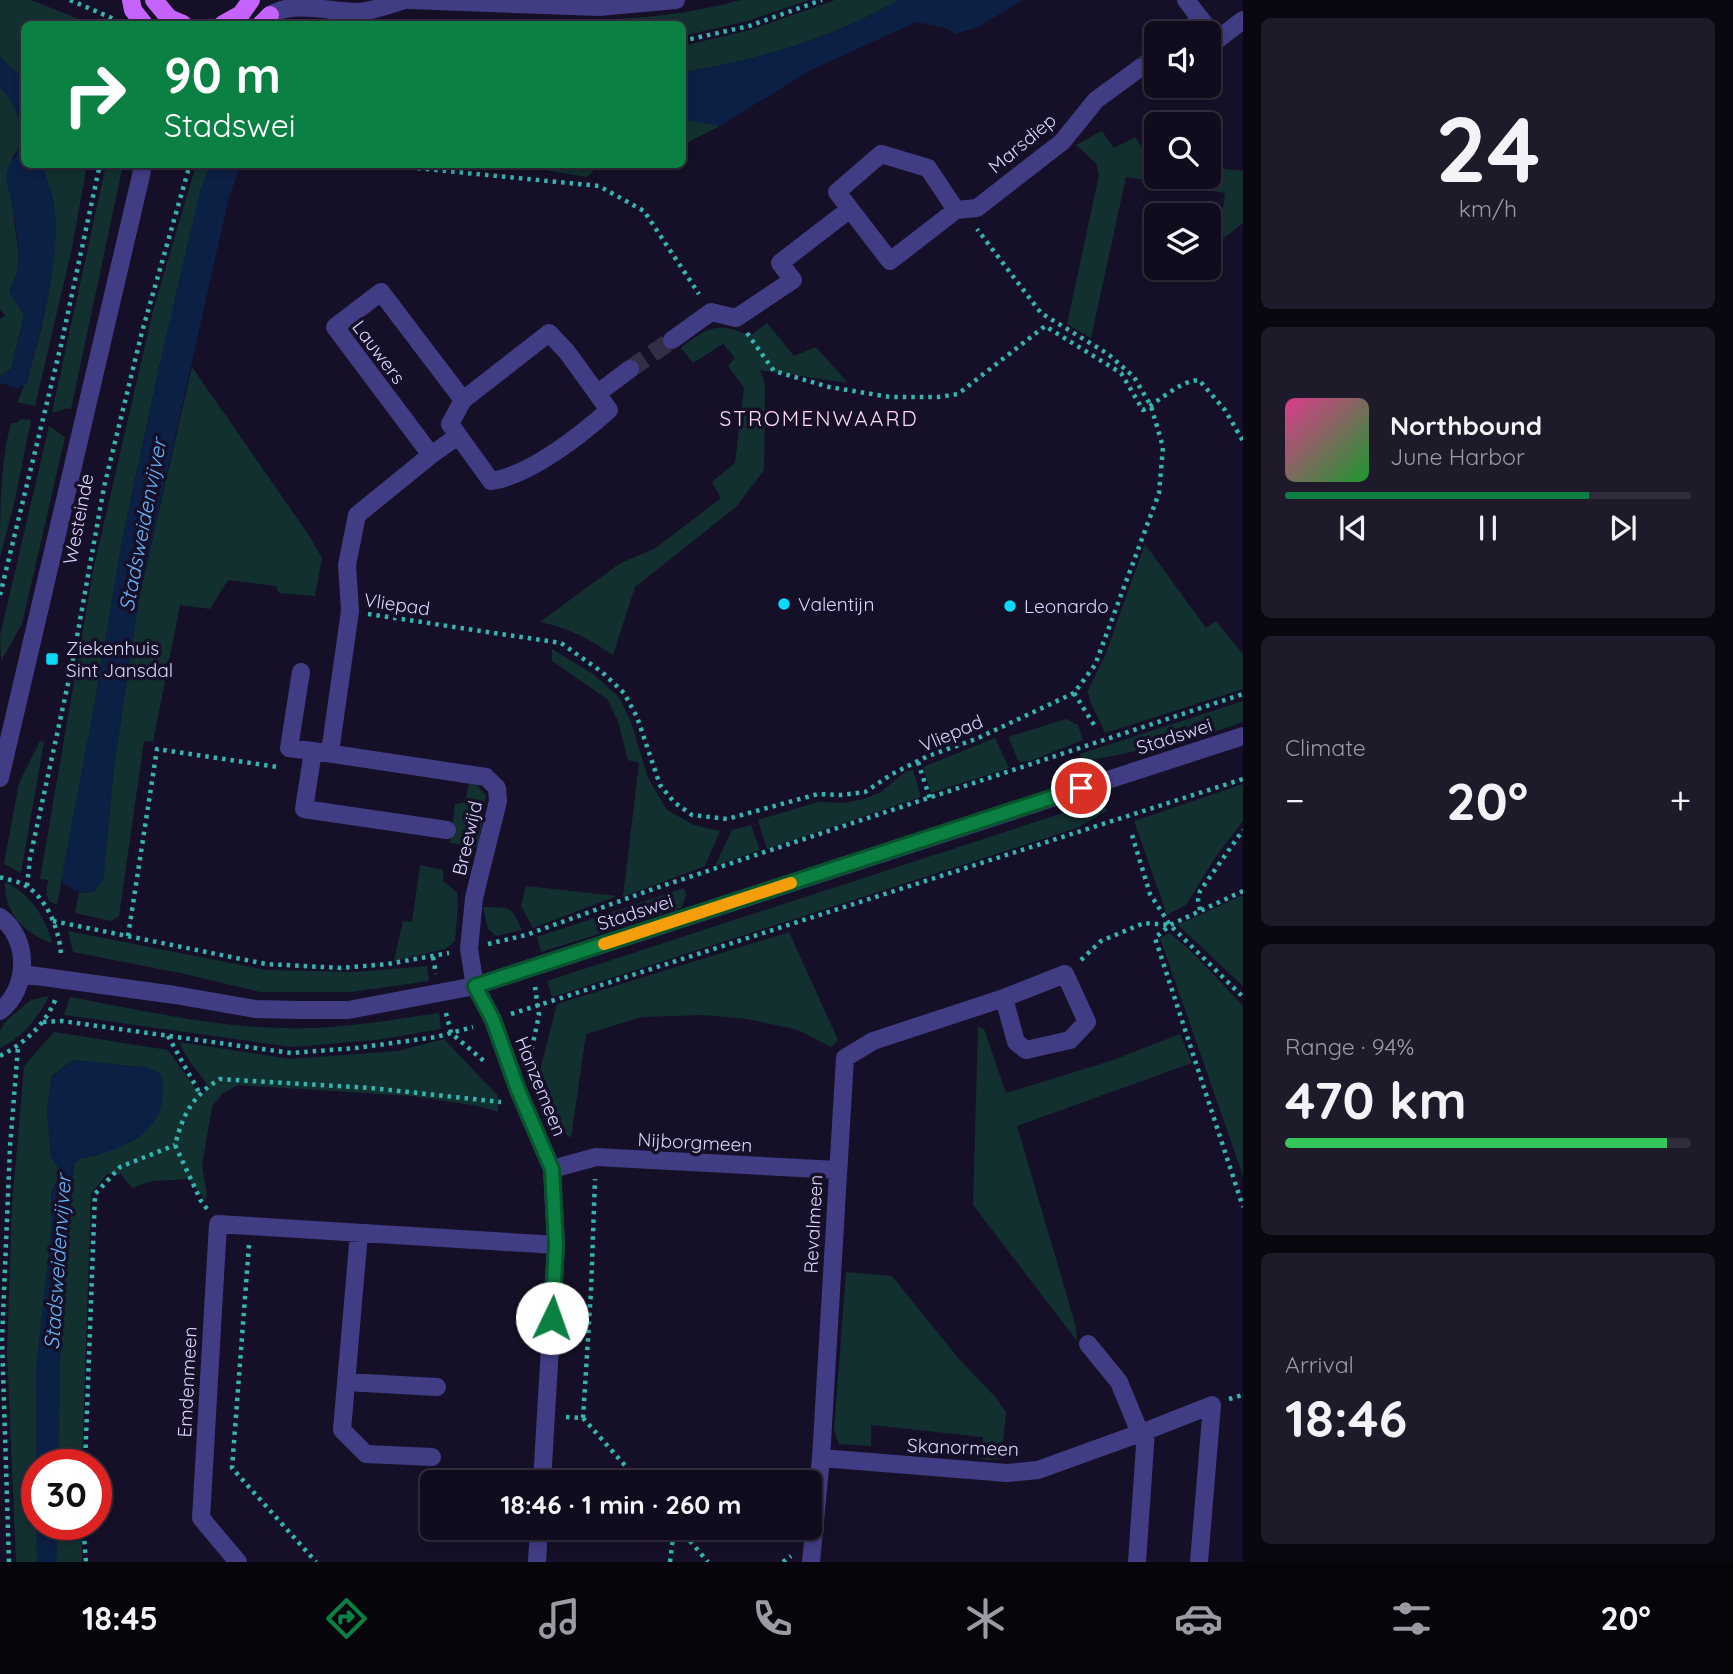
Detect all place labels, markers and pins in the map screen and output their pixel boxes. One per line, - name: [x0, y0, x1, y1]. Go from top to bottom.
- place label: Valentijn: [798, 592, 874, 616]
- place label: Leonardo: [1024, 594, 1109, 618]
- marker: Valentijn: [776, 596, 792, 612]
- marker: Leonardo: [1002, 598, 1018, 614]
- place label: Ziekenhuis Sint Jansdal: [66, 636, 173, 682]
- marker: Ziekenhuis Sint Jansdal: [44, 651, 60, 667]
- pin: [1051, 758, 1111, 818]

